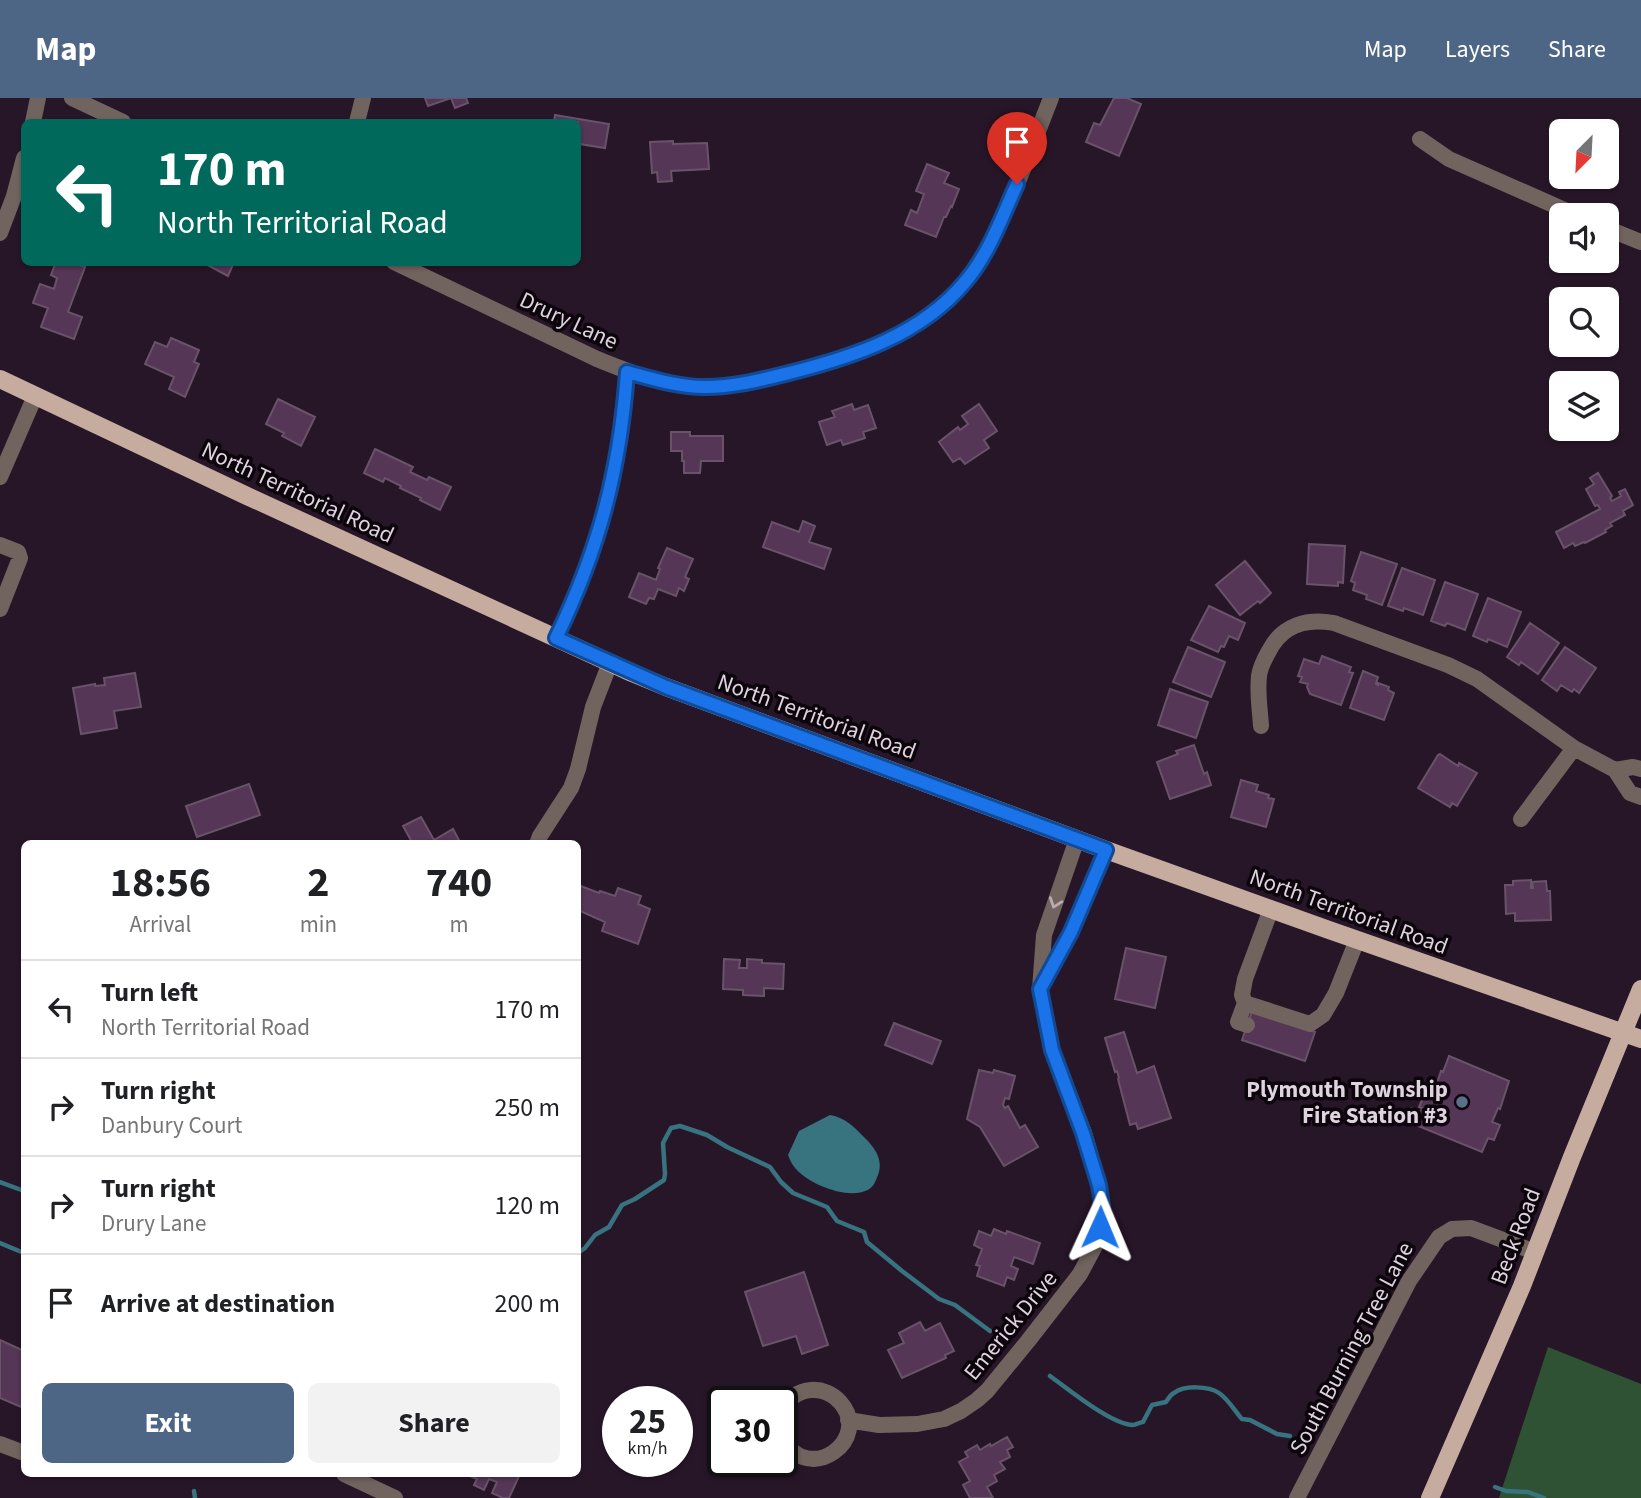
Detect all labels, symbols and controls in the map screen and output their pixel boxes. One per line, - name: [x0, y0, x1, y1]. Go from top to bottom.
- text: Map: [35, 26, 96, 73]
- text: Map: [1364, 32, 1407, 67]
- text: Layers: [1445, 32, 1510, 67]
- text: Share: [1548, 32, 1606, 67]
- pin: [987, 112, 1047, 184]
- north arrow: [1549, 119, 1619, 189]
- map controls: [1549, 119, 1619, 441]
- icon: arrive: [998, 123, 1036, 161]
- text: 170 m: [157, 135, 286, 205]
- icon: left: [42, 147, 133, 238]
- text: North Territorial Road: [157, 200, 448, 246]
- button: sound: [1549, 203, 1619, 273]
- street label: Drury Lane: [514, 283, 623, 358]
- button: search: [1549, 287, 1619, 357]
- button: layers: [1549, 371, 1619, 441]
- street label: North Territorial Road: [196, 433, 399, 552]
- street label: North Territorial Road: [713, 665, 921, 768]
- text: 18:56: [110, 853, 211, 913]
- text: 2: [307, 853, 329, 913]
- text: 740: [426, 853, 492, 913]
- street label: North Territorial Road: [1245, 860, 1453, 963]
- one-way arrow: [1049, 897, 1063, 909]
- text: Arrival: [129, 908, 191, 941]
- text: min: [300, 908, 337, 941]
- text: m: [449, 908, 469, 941]
- text: Turn left: [101, 974, 198, 1011]
- icon: left: [42, 990, 80, 1028]
- text: 170 m: [494, 991, 560, 1028]
- text: North Territorial Road: [101, 1011, 310, 1044]
- text: Turn right: [101, 1072, 216, 1109]
- place label: Plymouth Township Fire Station #3: [1246, 1073, 1448, 1132]
- icon: right: [42, 1088, 80, 1126]
- text: 250 m: [494, 1089, 560, 1126]
- marker: Plymouth Township Fire Station #3: [1454, 1094, 1470, 1110]
- text: Danbury Court: [101, 1109, 242, 1142]
- text: Turn right: [101, 1170, 216, 1207]
- street label: Beck Road: [1482, 1183, 1549, 1289]
- icon: right: [42, 1186, 80, 1224]
- text: 120 m: [494, 1187, 560, 1224]
- position arrow: [1063, 1190, 1137, 1264]
- text: Drury Lane: [101, 1207, 206, 1240]
- street label: South Burning Tree Lane: [1281, 1236, 1421, 1460]
- street label: Emerick Drive: [956, 1263, 1065, 1387]
- icon: arrive: [42, 1284, 80, 1322]
- text: Arrive at destination: [101, 1285, 335, 1322]
- text: 200 m: [494, 1285, 560, 1322]
- button: Exit: [42, 1383, 294, 1463]
- button: Share: [308, 1383, 560, 1463]
- speed limit sign: 30: [707, 1386, 798, 1477]
- text: 25: [629, 1397, 666, 1447]
- text: km/h: [628, 1436, 667, 1461]

